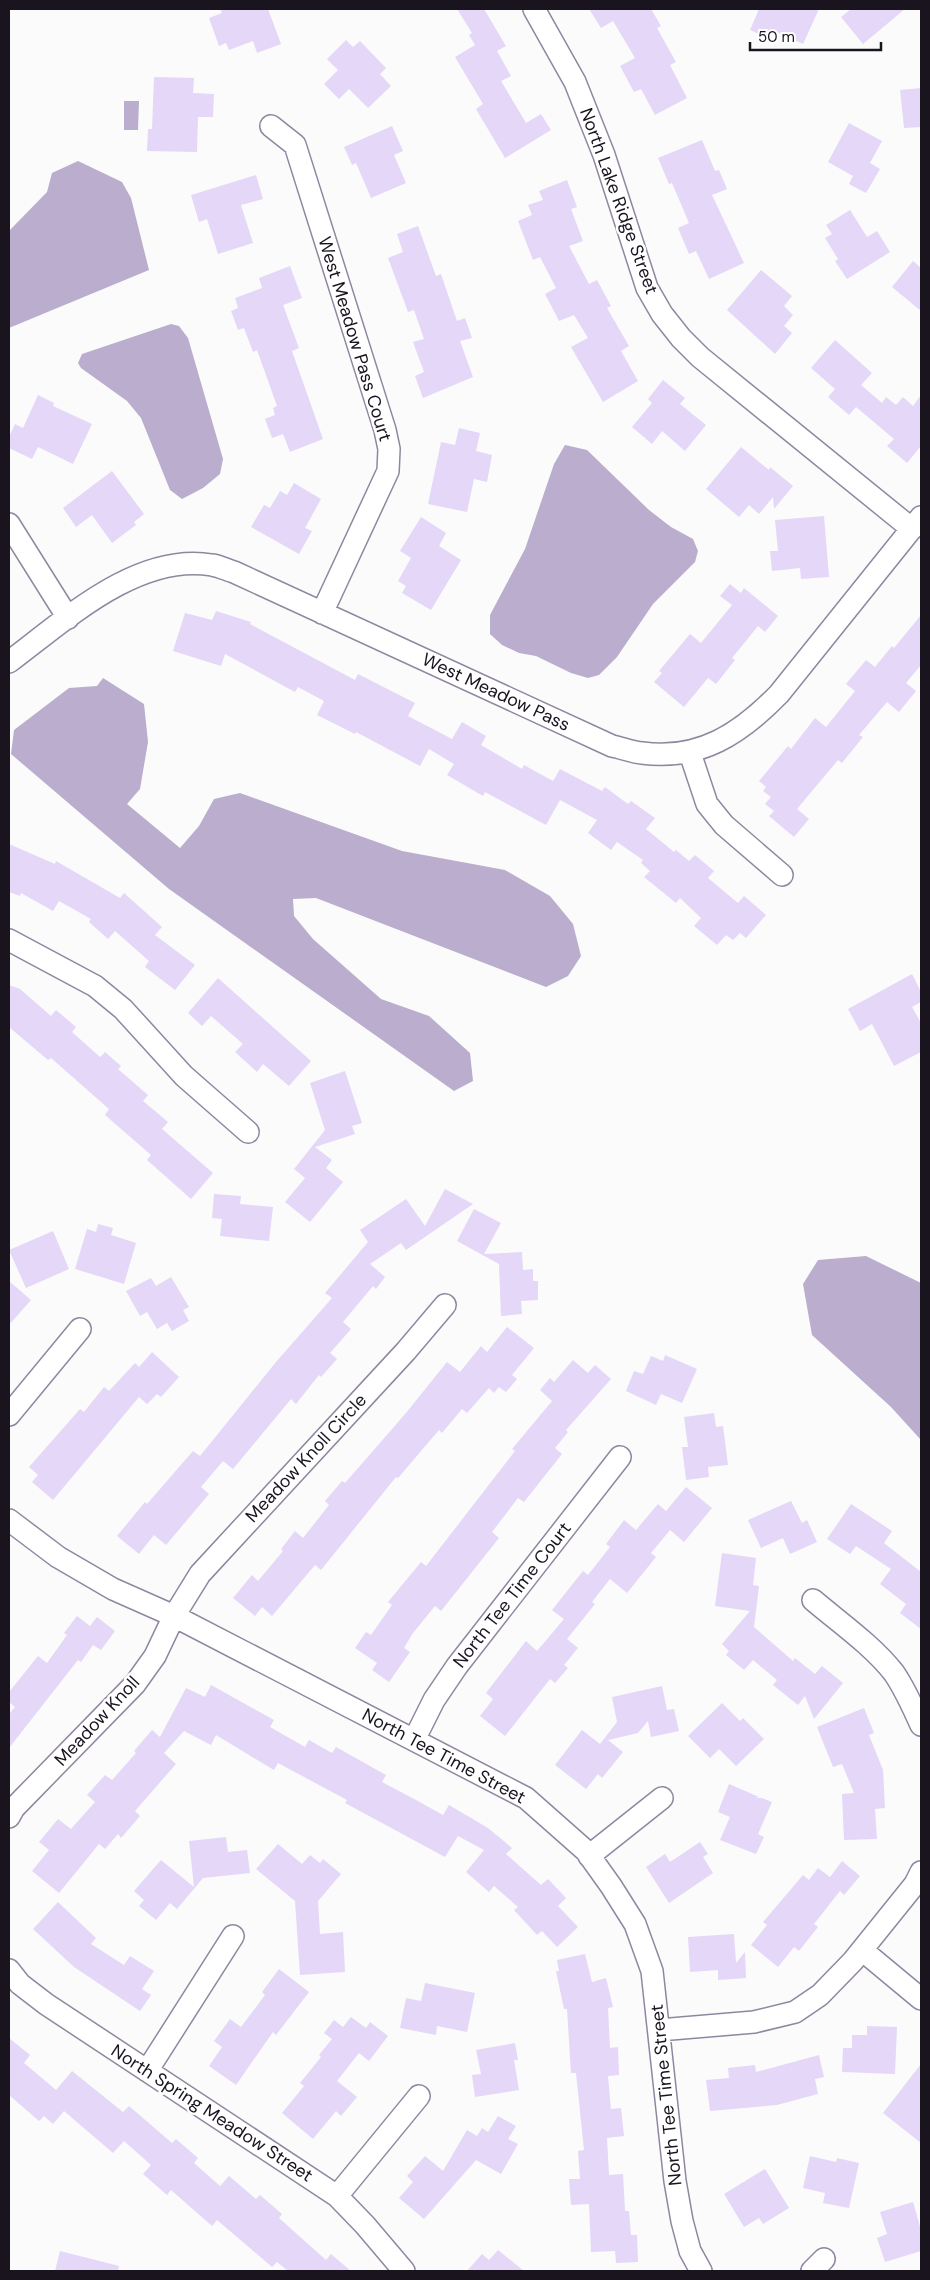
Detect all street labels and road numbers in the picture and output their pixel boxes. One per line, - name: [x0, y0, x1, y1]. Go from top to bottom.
- street label: North Lake Ridge Street: [574, 104, 664, 298]
- street label: West Meadow Pass Court: [312, 234, 398, 444]
- street label: West Meadow Pass: [418, 647, 574, 737]
- street label: Meadow Knoll Circle: [240, 1388, 372, 1528]
- street label: North Tee Time Court: [448, 1517, 576, 1673]
- street label: Meadow Knoll: [49, 1671, 145, 1771]
- street label: North Tee Time Street: [358, 1703, 530, 1809]
- street label: North Tee Time Street: [645, 2003, 687, 2187]
- street label: North Spring Meadow Street: [106, 2039, 318, 2187]

